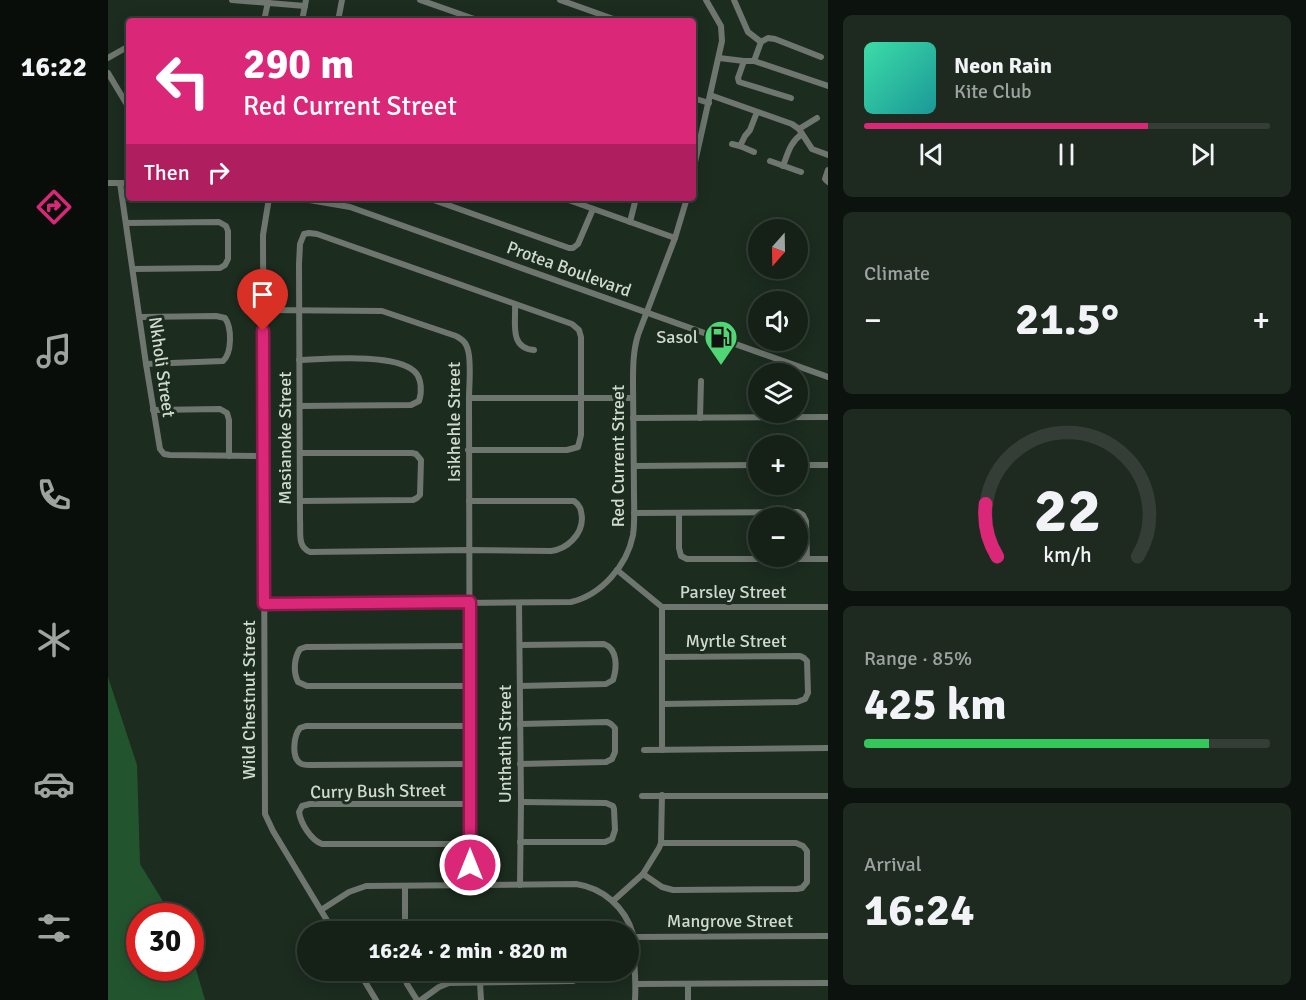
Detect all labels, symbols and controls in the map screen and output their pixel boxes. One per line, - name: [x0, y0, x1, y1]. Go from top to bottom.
- text: 290 m: [243, 39, 354, 90]
- icon: left: [144, 42, 222, 120]
- text: 16:22: [21, 51, 87, 84]
- text: Neon Rain: [954, 52, 1052, 79]
- text: Kite Club: [954, 79, 1032, 104]
- text: Red Current Street: [243, 90, 457, 123]
- icon: previous: [915, 138, 948, 171]
- icon: pause: [1050, 138, 1083, 171]
- icon: next: [1186, 138, 1219, 171]
- icon: right: [202, 156, 235, 189]
- text: Then: [144, 159, 190, 186]
- icon: directions: [33, 186, 75, 228]
- north arrow: [748, 219, 808, 279]
- map controls: [748, 219, 808, 567]
- street label: Protea Boulevard: [504, 236, 634, 302]
- text: Climate: [864, 261, 930, 286]
- pin: [237, 269, 288, 331]
- icon: arrive: [246, 278, 279, 311]
- button: sound: [748, 291, 808, 351]
- text: 21.5°: [1015, 292, 1119, 347]
- text: −: [864, 300, 882, 341]
- text: +: [1252, 300, 1270, 341]
- street label: Nkholi Street: [144, 315, 180, 419]
- fuel station icon: Sasol: [703, 319, 739, 366]
- place label: Sasol: [656, 326, 698, 348]
- icon: music: [33, 330, 75, 372]
- street label: Isikhehle Street: [443, 362, 465, 482]
- button: layers: [748, 363, 808, 423]
- street label: Masianoke Street: [274, 371, 296, 505]
- street label: Red Current Street: [607, 385, 629, 527]
- button: +: [748, 435, 808, 495]
- text: 22: [1033, 472, 1101, 549]
- icon: phone: [33, 474, 75, 516]
- button: −: [748, 507, 808, 567]
- text: km/h: [1043, 542, 1091, 568]
- street label: Parsley Street: [680, 581, 786, 603]
- icon: climate: [33, 619, 75, 661]
- street label: Wild Chestnut Street: [238, 620, 260, 780]
- street label: Myrtle Street: [685, 630, 787, 652]
- text: Range · 85%: [864, 646, 972, 671]
- text: 425 km: [864, 677, 1007, 732]
- street label: Unthathi Street: [494, 685, 516, 803]
- icon: car: [33, 763, 75, 805]
- street label: Curry Bush Street: [310, 779, 446, 803]
- position arrow: [438, 833, 502, 897]
- text: Arrival: [864, 852, 922, 877]
- text: 16:24: [864, 883, 974, 938]
- speed limit sign: 30: [126, 903, 204, 981]
- icon: filters: [33, 907, 75, 949]
- street label: Mangrove Street: [667, 910, 793, 932]
- text: 16:24 · 2 min · 820 m: [368, 937, 568, 964]

